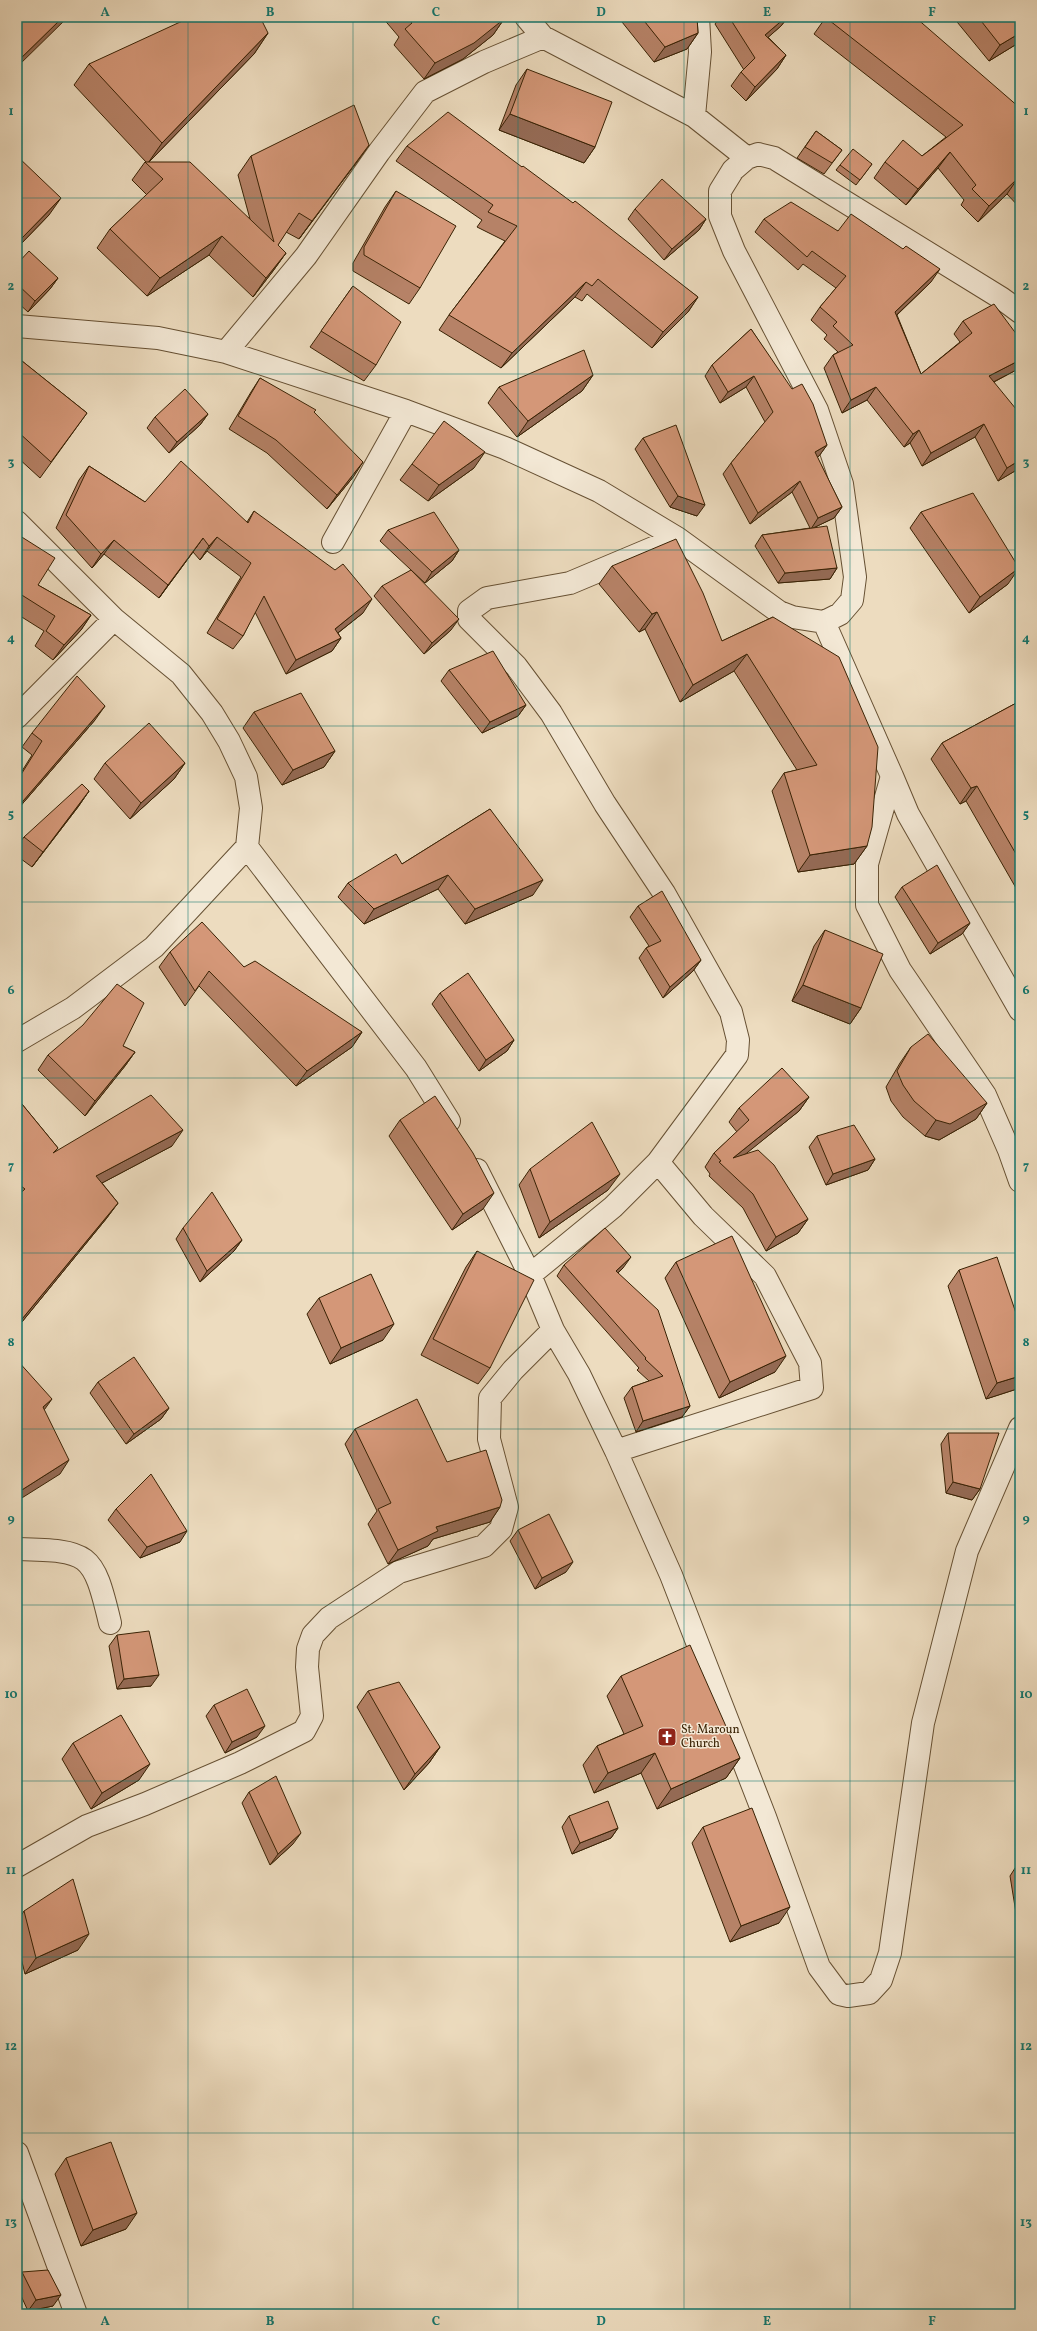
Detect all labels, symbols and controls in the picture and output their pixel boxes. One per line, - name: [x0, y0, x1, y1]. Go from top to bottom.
- text: A: [100, 4, 110, 22]
- text: B: [266, 4, 275, 22]
- text: C: [432, 4, 440, 22]
- text: D: [596, 4, 606, 22]
- text: E: [763, 4, 771, 22]
- text: F: [928, 4, 936, 22]
- text: 1: [8, 103, 14, 121]
- text: 1: [1023, 103, 1029, 121]
- text: 2: [8, 278, 15, 296]
- text: 2: [1023, 278, 1030, 296]
- text: 3: [8, 454, 15, 472]
- text: 3: [1023, 454, 1030, 472]
- text: 4: [7, 630, 15, 648]
- text: 4: [1022, 630, 1030, 648]
- text: 5: [8, 806, 14, 824]
- text: 5: [1023, 806, 1029, 824]
- text: 6: [7, 982, 15, 1000]
- text: 6: [1022, 982, 1030, 1000]
- text: 7: [8, 1158, 14, 1176]
- text: 7: [1023, 1158, 1029, 1176]
- text: 8: [7, 1334, 15, 1352]
- text: 8: [1022, 1334, 1030, 1352]
- text: 9: [7, 1510, 15, 1528]
- text: 9: [1022, 1510, 1030, 1528]
- text: 10: [4, 1686, 18, 1704]
- text: 10: [1019, 1686, 1033, 1704]
- place label: St. Maroun Church: [681, 1722, 740, 1752]
- church icon: St. Maroun Church: [656, 1726, 678, 1748]
- text: 11: [6, 1862, 16, 1880]
- text: 11: [1021, 1862, 1031, 1880]
- text: 12: [5, 2038, 17, 2056]
- text: 12: [1020, 2038, 1032, 2056]
- text: 13: [5, 2214, 17, 2232]
- text: 13: [1020, 2214, 1032, 2232]
- text: A: [100, 2313, 110, 2331]
- text: B: [266, 2313, 275, 2331]
- text: C: [432, 2313, 440, 2331]
- text: D: [596, 2313, 606, 2331]
- text: E: [763, 2313, 771, 2331]
- text: F: [928, 2313, 936, 2331]

